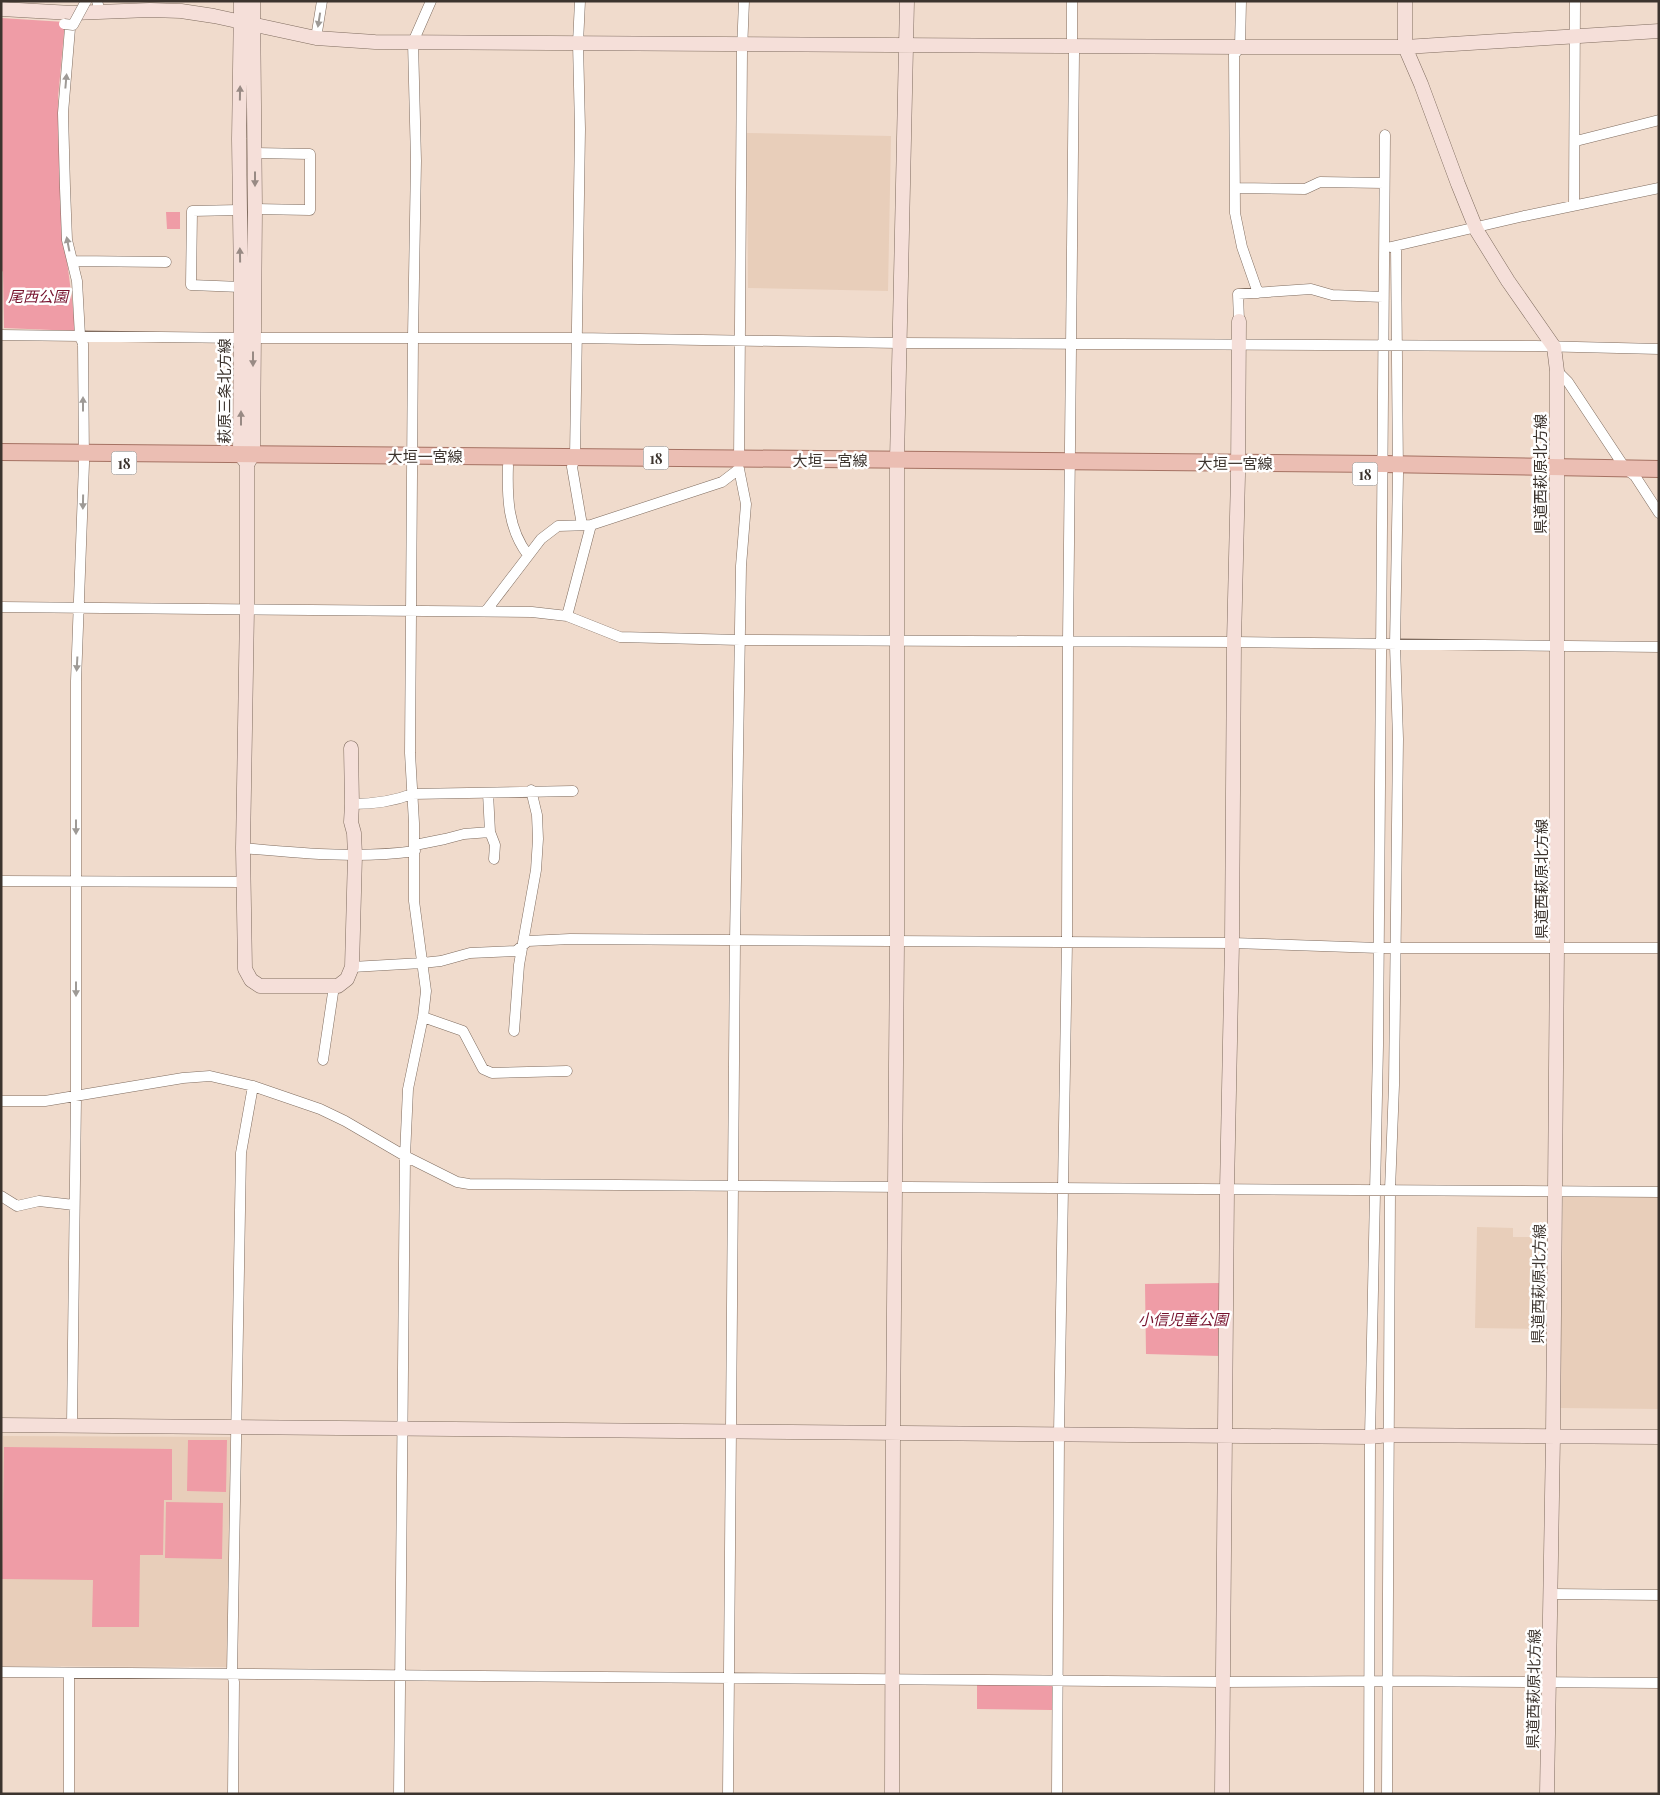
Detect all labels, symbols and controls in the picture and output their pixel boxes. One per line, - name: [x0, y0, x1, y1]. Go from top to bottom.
- one-way arrow: [315, 12, 323, 28]
- one-way arrow: [62, 73, 70, 89]
- one-way arrow: [236, 85, 244, 101]
- one-way arrow: [251, 171, 259, 187]
- one-way arrow: [64, 235, 72, 251]
- one-way arrow: [236, 247, 244, 263]
- park label: 尾西公園: [8, 286, 70, 306]
- street label: 萩原三条北方線: [214, 338, 234, 444]
- one-way arrow: [249, 351, 257, 367]
- one-way arrow: [79, 396, 87, 412]
- one-way arrow: [237, 410, 245, 426]
- street label: 県道西萩原北方線: [1530, 414, 1550, 534]
- street label: 大垣一宮線: [387, 446, 463, 466]
- road number: 18: [644, 446, 668, 469]
- street label: 大垣一宮線: [792, 450, 868, 470]
- road number: 18: [112, 452, 136, 474]
- street label: 大垣一宮線: [1197, 453, 1273, 473]
- road number: 18: [1352, 462, 1378, 486]
- one-way arrow: [79, 494, 87, 510]
- one-way arrow: [73, 656, 81, 672]
- one-way arrow: [72, 819, 80, 835]
- street label: 県道西萩原北方線: [1531, 819, 1551, 939]
- one-way arrow: [72, 981, 80, 997]
- street label: 県道西萩原北方線: [1527, 1224, 1549, 1344]
- park label: 小信児童公園: [1138, 1309, 1230, 1329]
- street label: 県道西萩原北方線: [1522, 1629, 1544, 1749]

